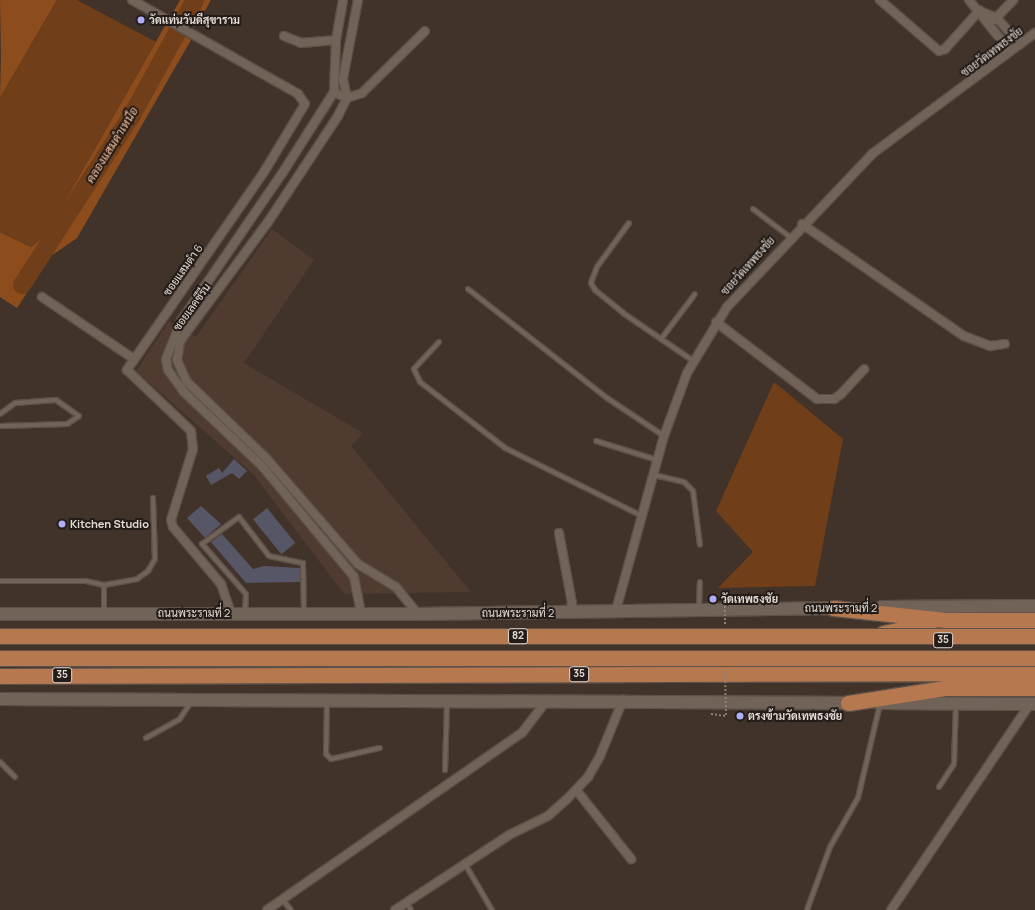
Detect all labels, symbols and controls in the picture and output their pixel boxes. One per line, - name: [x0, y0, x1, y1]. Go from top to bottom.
- place label: วัดแท่นวันดีสุขาราม: [149, 13, 240, 27]
- marker: วัดแท่นวันดีสุขาราม: [136, 15, 146, 25]
- street label: ซอยวัดเทพธงชัย: [958, 24, 1026, 80]
- water label: คลองแสมดำเหนือ: [83, 104, 141, 186]
- street label: ซอยวัดเทพธงชัย: [718, 234, 778, 298]
- street label: ซอยแสมดำ 6: [160, 242, 206, 298]
- street label: ซอยเลคซีรีน: [170, 281, 214, 333]
- place label: Kitchen Studio: [70, 517, 149, 531]
- marker: Kitchen Studio: [57, 519, 67, 529]
- place label: วัดเทพธงชัย: [721, 592, 778, 606]
- marker: วัดเทพธงชัย: [708, 594, 718, 604]
- street label: ถนนพระรามที่ 2: [805, 601, 877, 615]
- street label: ถนนพระรามที่ 2: [158, 606, 230, 620]
- street label: ถนนพระรามที่ 2: [482, 606, 554, 620]
- road number: 82: [507, 628, 529, 644]
- road number: 35: [933, 632, 953, 648]
- road number: 35: [569, 666, 589, 682]
- road number: 35: [52, 667, 72, 683]
- place label: ตรงข้ามวัดเทพธงชัย: [748, 709, 842, 723]
- marker: ตรงข้ามวัดเทพธงชัย: [735, 711, 745, 721]

